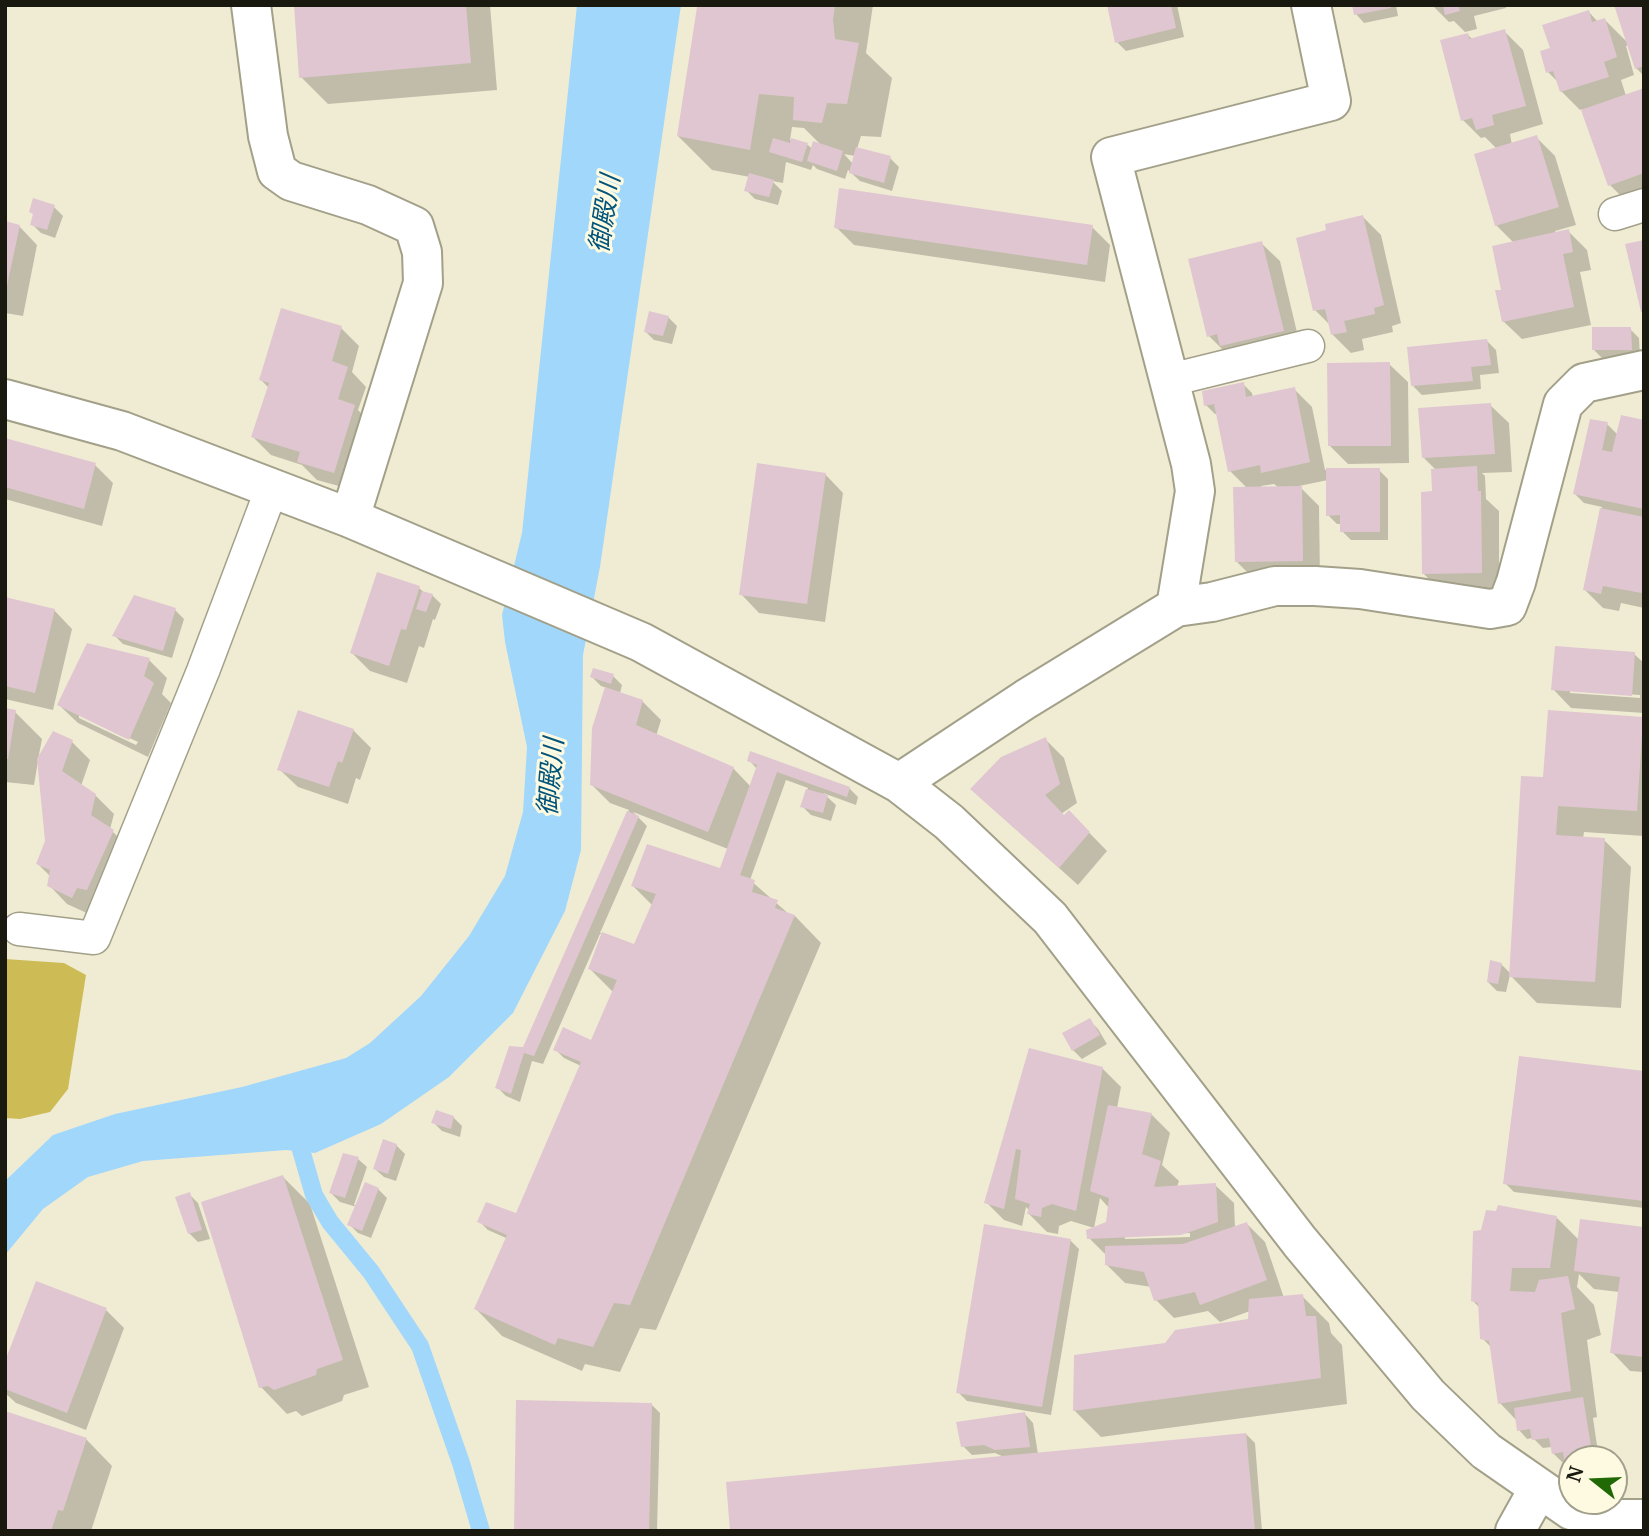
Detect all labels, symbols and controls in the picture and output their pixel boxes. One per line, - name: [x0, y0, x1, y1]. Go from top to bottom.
- water label: 御殿川: [584, 173, 628, 255]
- water label: 御殿川: [533, 737, 571, 817]
- north arrow: [1558, 1445, 1628, 1515]
- text: N: [1561, 1463, 1589, 1485]

